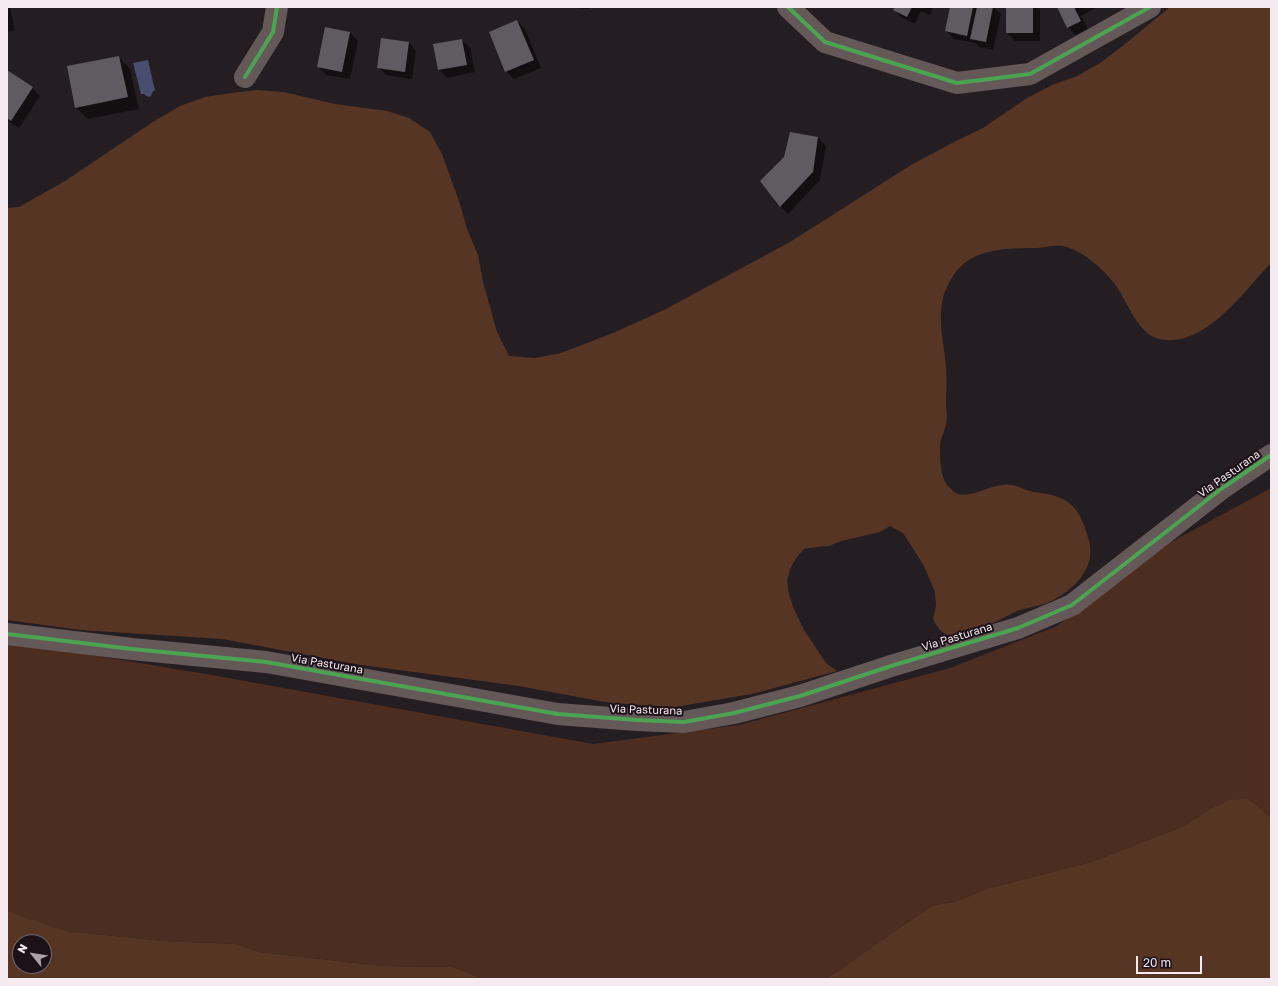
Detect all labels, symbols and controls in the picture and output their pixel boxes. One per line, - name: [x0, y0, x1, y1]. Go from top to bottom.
- street label: Via Pasturana: [1195, 448, 1263, 500]
- street label: Via Pasturana: [920, 620, 994, 654]
- street label: Via Pasturana: [290, 651, 364, 677]
- street label: Via Pasturana: [609, 702, 683, 718]
- north arrow: [12, 934, 52, 974]
- text: N: [14, 941, 30, 955]
- scale bar: [1138, 948, 1204, 974]
- text: 20 m: [1143, 955, 1171, 970]

